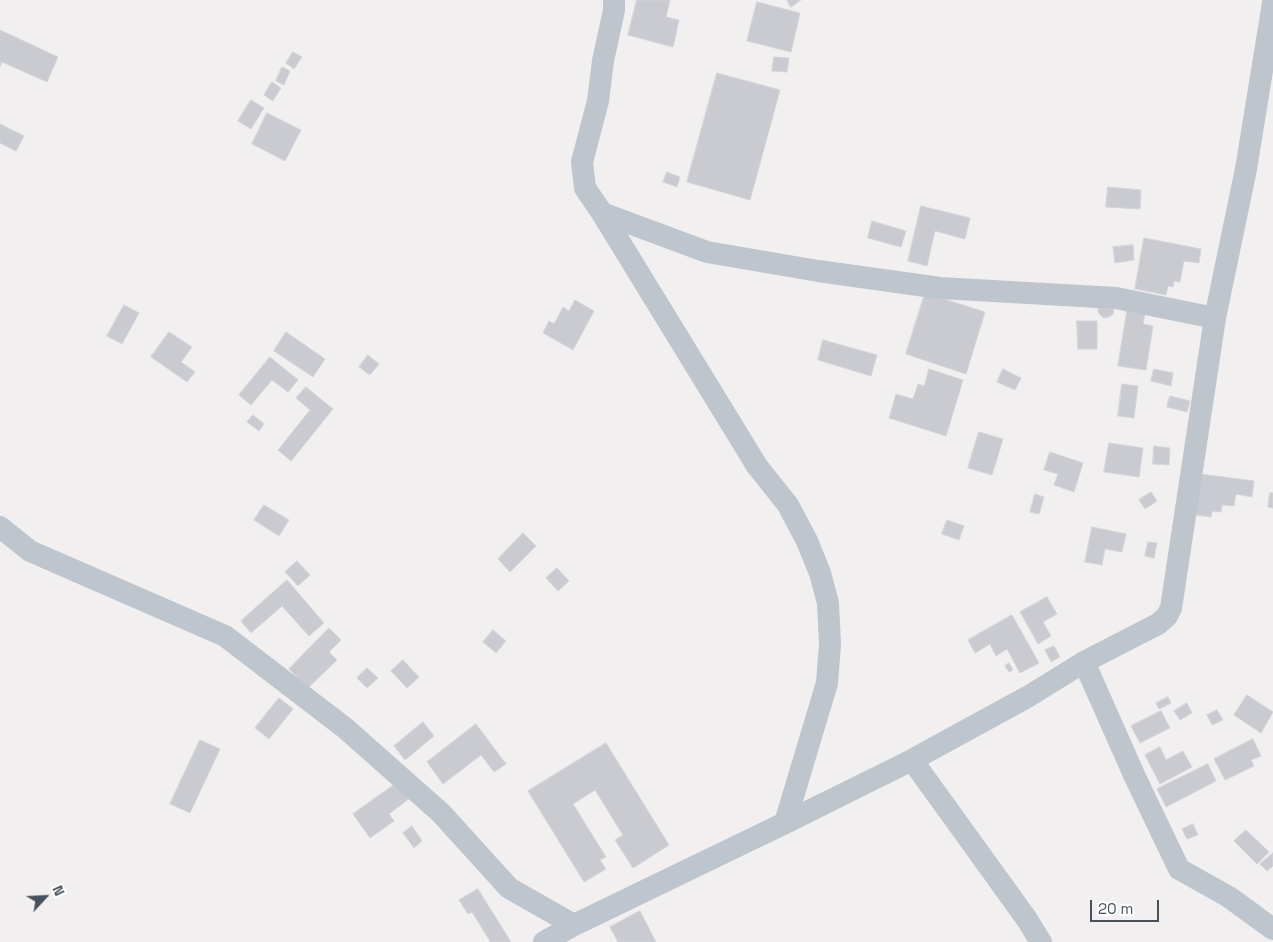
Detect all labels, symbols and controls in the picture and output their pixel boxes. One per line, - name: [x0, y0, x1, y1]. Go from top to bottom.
- north arrow: [20, 872, 70, 922]
- text: N: [48, 883, 69, 899]
- scale bar: [1093, 890, 1162, 922]
- text: 20 m: [1098, 899, 1133, 918]

